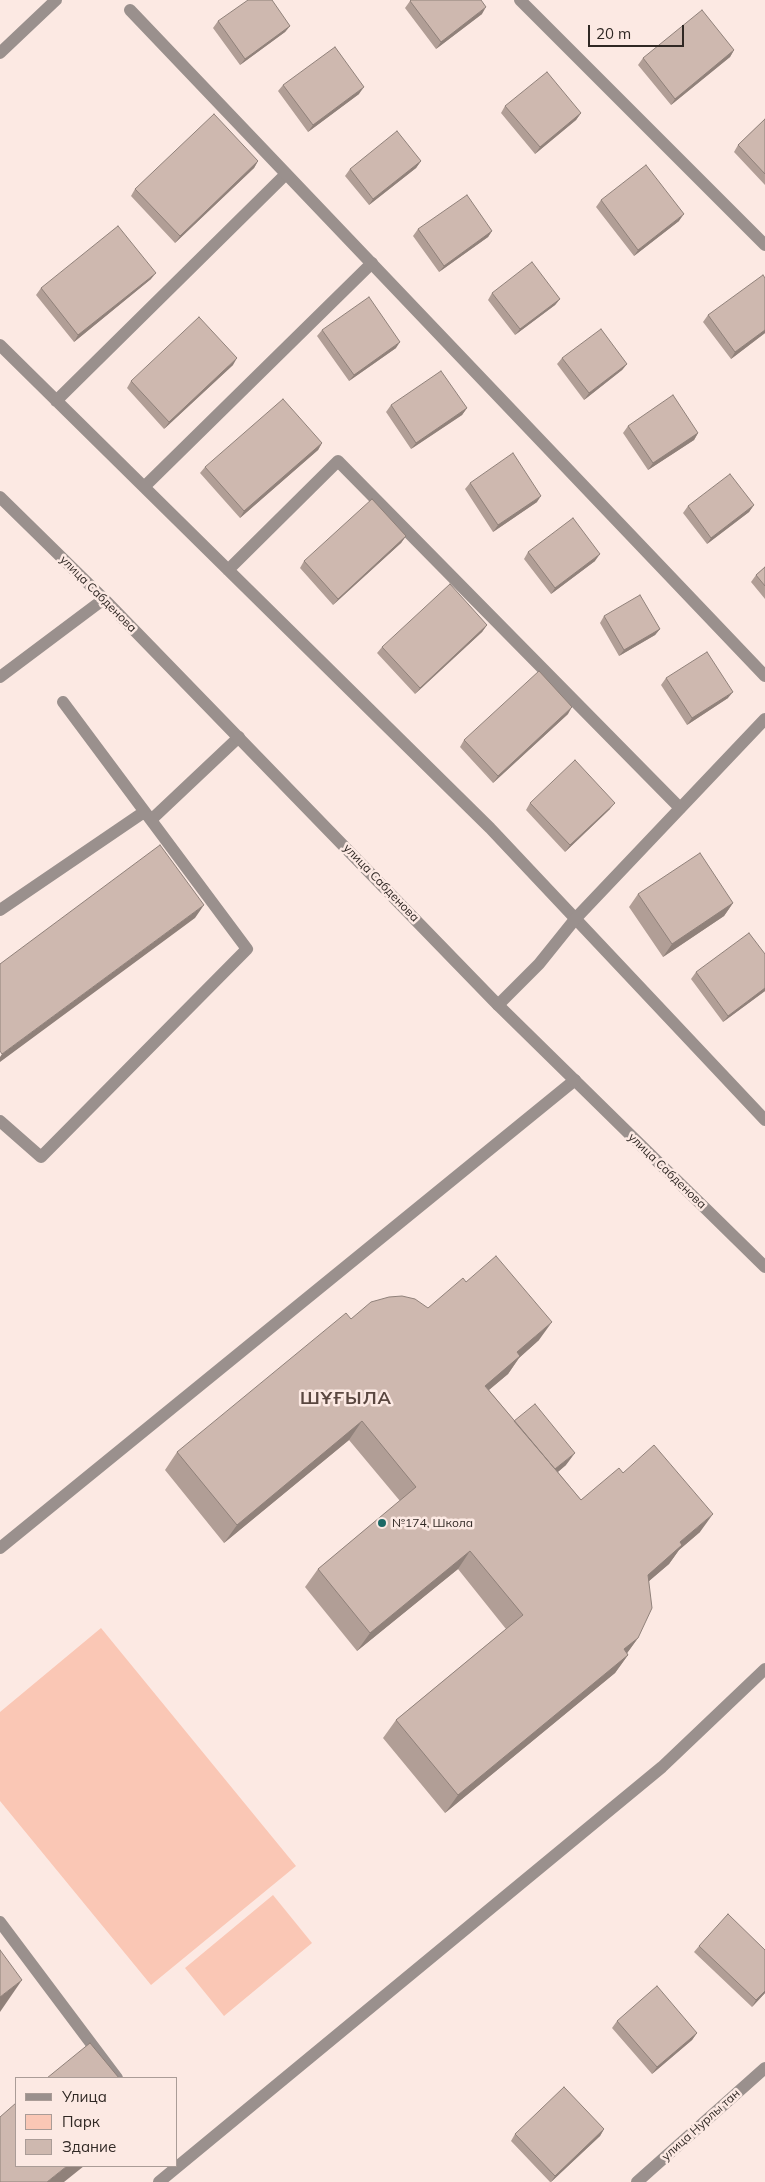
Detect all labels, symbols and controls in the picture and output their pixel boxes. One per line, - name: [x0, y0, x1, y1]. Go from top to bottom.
- scale bar: [590, 15, 686, 47]
- text: 20 m: [596, 24, 631, 43]
- street label: улица Сабденова: [57, 553, 139, 635]
- street label: улица Сабденова: [340, 841, 422, 925]
- street label: улица Сабденова: [625, 1130, 709, 1212]
- district label: ШҰҒЫЛА: [299, 1388, 393, 1410]
- place label: №174, Школа: [392, 1516, 473, 1530]
- marker: №174, Школа: [376, 1517, 388, 1529]
- legend: [15, 2077, 178, 2167]
- street label: улица Нурлы тан: [659, 2086, 743, 2164]
- text: Улица: [62, 2087, 107, 2106]
- text: Парк: [62, 2112, 100, 2131]
- text: Здание: [62, 2137, 116, 2156]

